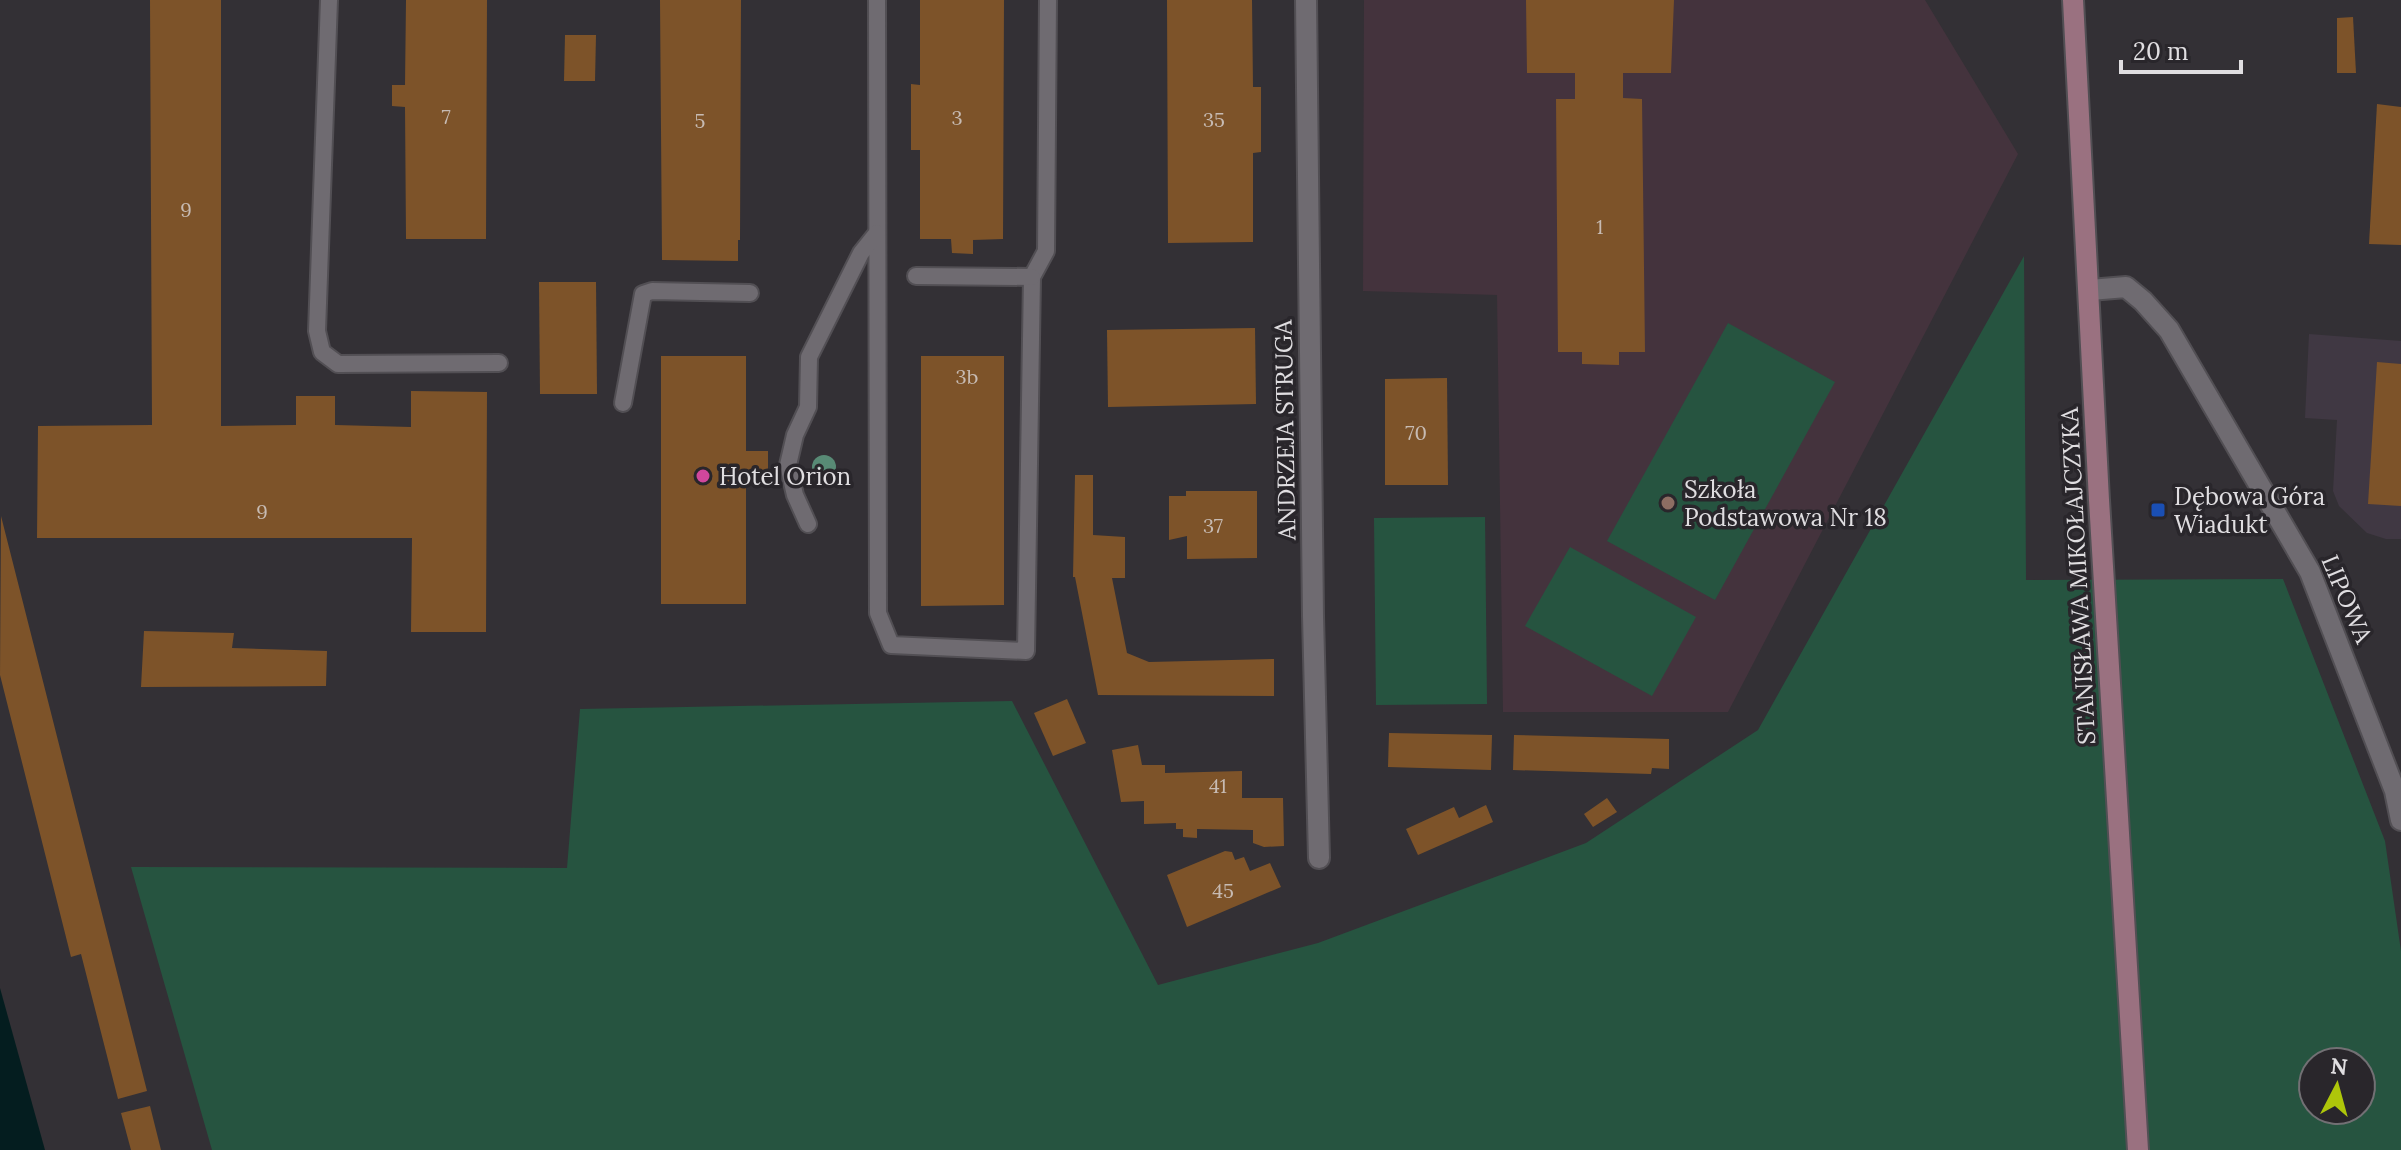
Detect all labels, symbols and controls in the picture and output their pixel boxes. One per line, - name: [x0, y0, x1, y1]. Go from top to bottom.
- scale bar: [2121, 24, 2241, 74]
- text: 20 m: [2133, 36, 2189, 67]
- house number: 7: [441, 104, 451, 129]
- house number: 3: [951, 105, 963, 130]
- house number: 35: [1203, 107, 1225, 132]
- house number: 5: [695, 108, 705, 133]
- house number: 9: [180, 197, 192, 222]
- house number: 1: [1596, 214, 1604, 239]
- street label: ANDRZEJA STRUGA: [1268, 319, 1302, 541]
- house number: 3b: [956, 364, 978, 389]
- street label: STANISŁAWA MIKOŁAJCZYKA: [2054, 406, 2102, 745]
- house number: 70: [1405, 420, 1427, 445]
- place label: Hotel Orion: [719, 461, 851, 492]
- marker: Hotel Orion: [694, 467, 712, 485]
- place label: Szkoła Podstawowa Nr 18: [1684, 474, 1887, 533]
- place label: Dębowa Góra Wiadukt: [2174, 481, 2325, 540]
- marker: Szkoła Podstawowa Nr 18: [1659, 494, 1677, 512]
- house number: 9: [256, 499, 268, 524]
- marker: Dębowa Góra Wiadukt: [2149, 501, 2167, 519]
- house number: 37: [1203, 513, 1223, 538]
- street label: LIPOWA: [2315, 550, 2380, 649]
- house number: 41: [1209, 773, 1227, 798]
- house number: 45: [1212, 878, 1234, 903]
- north arrow: [2297, 1046, 2377, 1126]
- text: N: [2329, 1051, 2349, 1081]

